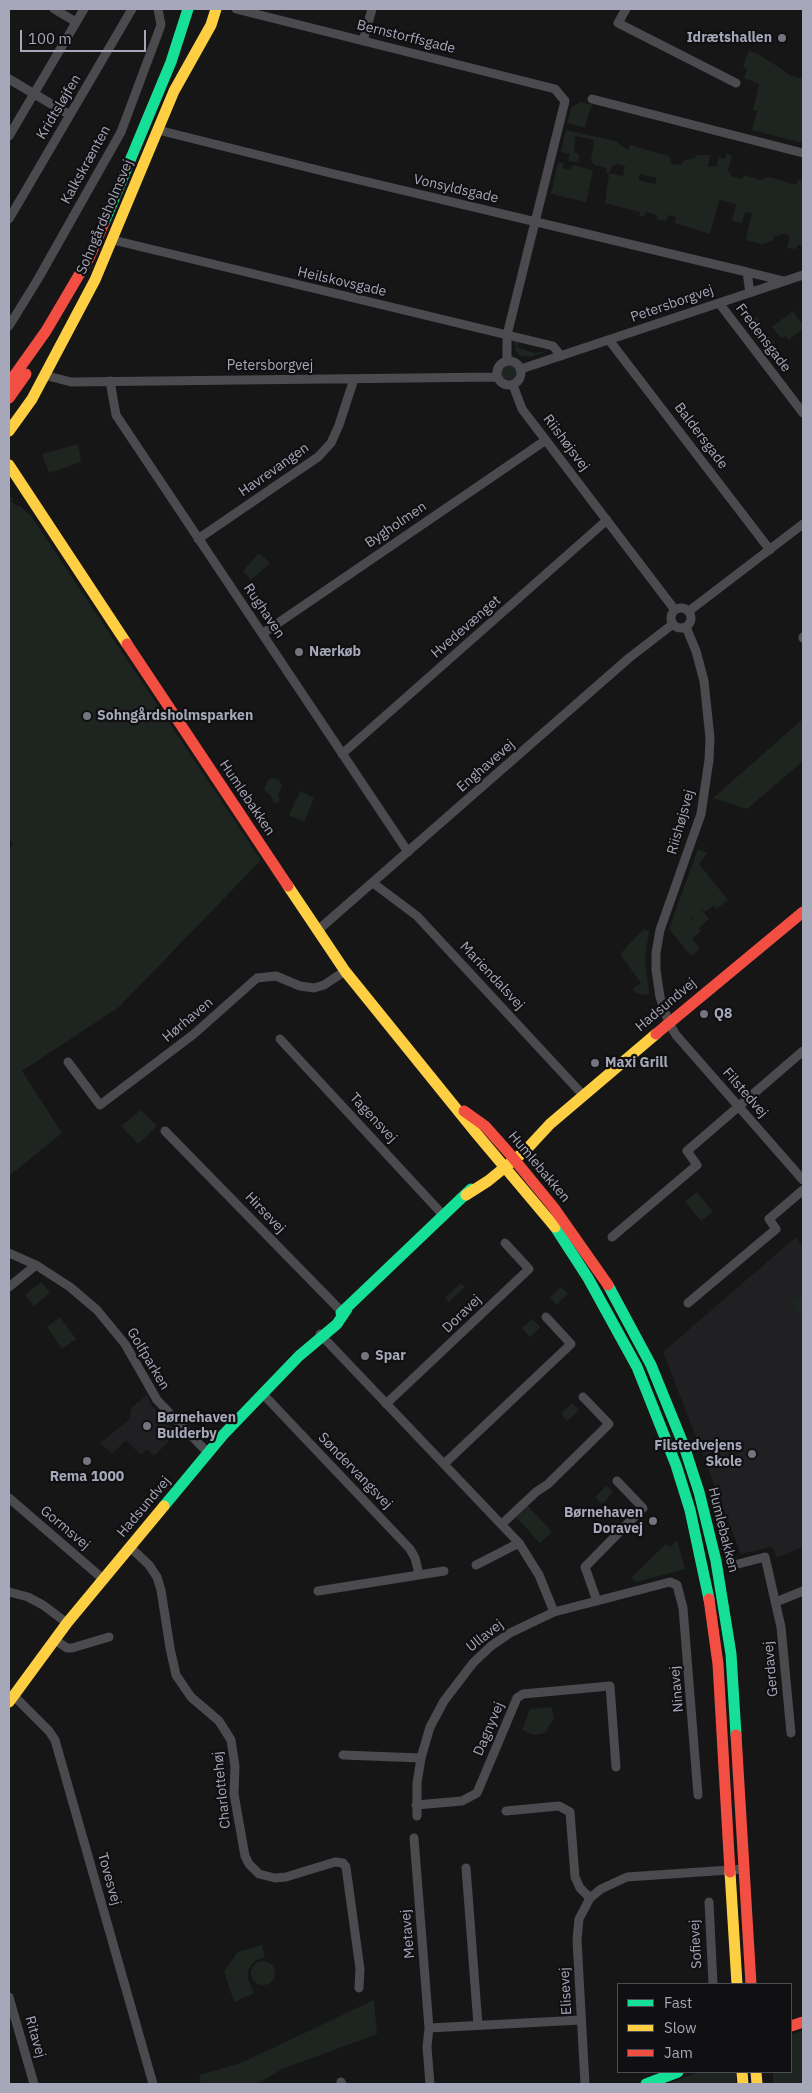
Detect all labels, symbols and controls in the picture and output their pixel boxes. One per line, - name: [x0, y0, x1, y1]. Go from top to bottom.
- street label: Bernstorffsgade: [355, 17, 457, 57]
- scale bar: [22, 20, 149, 52]
- text: 100 m: [28, 29, 72, 48]
- place label: Idrætshallen: [687, 30, 772, 46]
- marker: Idrætshallen: [776, 32, 788, 44]
- street label: Kridtsløjfen: [33, 72, 85, 142]
- street label: Kalkskrænten: [58, 123, 114, 207]
- street label: Sohngårdsholmsvej: [73, 157, 137, 277]
- street label: Vonsyldsgade: [412, 171, 500, 207]
- street label: Heilskovsgade: [296, 264, 388, 300]
- street label: Petersborgvej: [628, 282, 716, 326]
- street label: Fredensgade: [732, 300, 794, 376]
- street label: Petersborgvej: [227, 358, 313, 374]
- street label: Baldersgade: [671, 400, 731, 472]
- street label: Riishøjsvej: [539, 411, 593, 475]
- street label: Havrevangen: [236, 440, 312, 500]
- street label: Bygholmen: [362, 498, 430, 552]
- street label: Rughaven: [240, 581, 288, 641]
- street label: Hvedevænget: [428, 592, 504, 662]
- place label: Nærkøb: [309, 644, 361, 660]
- marker: Nærkøb: [293, 646, 305, 658]
- place label: Sohngårdsholmsparken: [97, 708, 253, 724]
- marker: Sohngårdsholmsparken: [81, 710, 93, 722]
- street label: Enghavevej: [454, 736, 518, 796]
- street label: Humlebakken: [216, 757, 278, 839]
- street label: Riishøjsvej: [664, 788, 698, 856]
- street label: Mariendalsvej: [456, 938, 528, 1014]
- street label: Hadsundvej: [632, 975, 700, 1035]
- street label: Hørhaven: [159, 994, 217, 1046]
- place label: Q8: [714, 1006, 732, 1022]
- marker: Q8: [698, 1008, 710, 1020]
- place label: Maxi Grill: [605, 1055, 668, 1071]
- marker: Maxi Grill: [589, 1057, 601, 1069]
- street label: Filstedvej: [719, 1065, 771, 1121]
- street label: Tagensvej: [346, 1090, 400, 1146]
- street label: Humlebakken: [505, 1128, 573, 1206]
- street label: Hirsevej: [241, 1189, 289, 1237]
- street label: Doravej: [439, 1291, 485, 1337]
- street label: Golfparken: [123, 1325, 173, 1393]
- place label: Spar: [375, 1348, 406, 1364]
- marker: Spar: [359, 1350, 371, 1362]
- place label: Børnehaven Bulderby: [157, 1410, 236, 1442]
- marker: Børnehaven Bulderby: [141, 1420, 153, 1432]
- street label: Søndervangsvej: [314, 1429, 396, 1513]
- place label: Filstedvejens Skole: [654, 1438, 742, 1470]
- marker: Filstedvejens Skole: [746, 1448, 758, 1460]
- marker: Rema 1000: [81, 1455, 93, 1467]
- place label: Rema 1000: [50, 1469, 124, 1485]
- street label: Hadsundvej: [114, 1473, 174, 1541]
- street label: Humlebakken: [704, 1486, 742, 1574]
- street label: Gormsvej: [37, 1502, 93, 1554]
- place label: Børnehaven Doravej: [564, 1505, 643, 1538]
- marker: Børnehaven Doravej: [647, 1515, 659, 1527]
- street label: Ullavej: [463, 1616, 507, 1656]
- street label: Gerdavej: [760, 1640, 782, 1698]
- street label: Ninavej: [667, 1665, 687, 1713]
- street label: Dagnyvej: [470, 1699, 508, 1759]
- street label: Charlottehøj: [210, 1751, 234, 1829]
- street label: Tovesvej: [93, 1851, 125, 1907]
- street label: Metavej: [397, 1909, 419, 1959]
- street label: Sofievej: [686, 1919, 706, 1969]
- street label: Elisevej: [556, 1967, 576, 2015]
- legend: [617, 1983, 792, 2073]
- text: Fast: [664, 1993, 692, 2012]
- street label: Ritavej: [21, 2014, 49, 2060]
- text: Slow: [664, 2018, 697, 2037]
- text: Jam: [664, 2043, 693, 2062]

